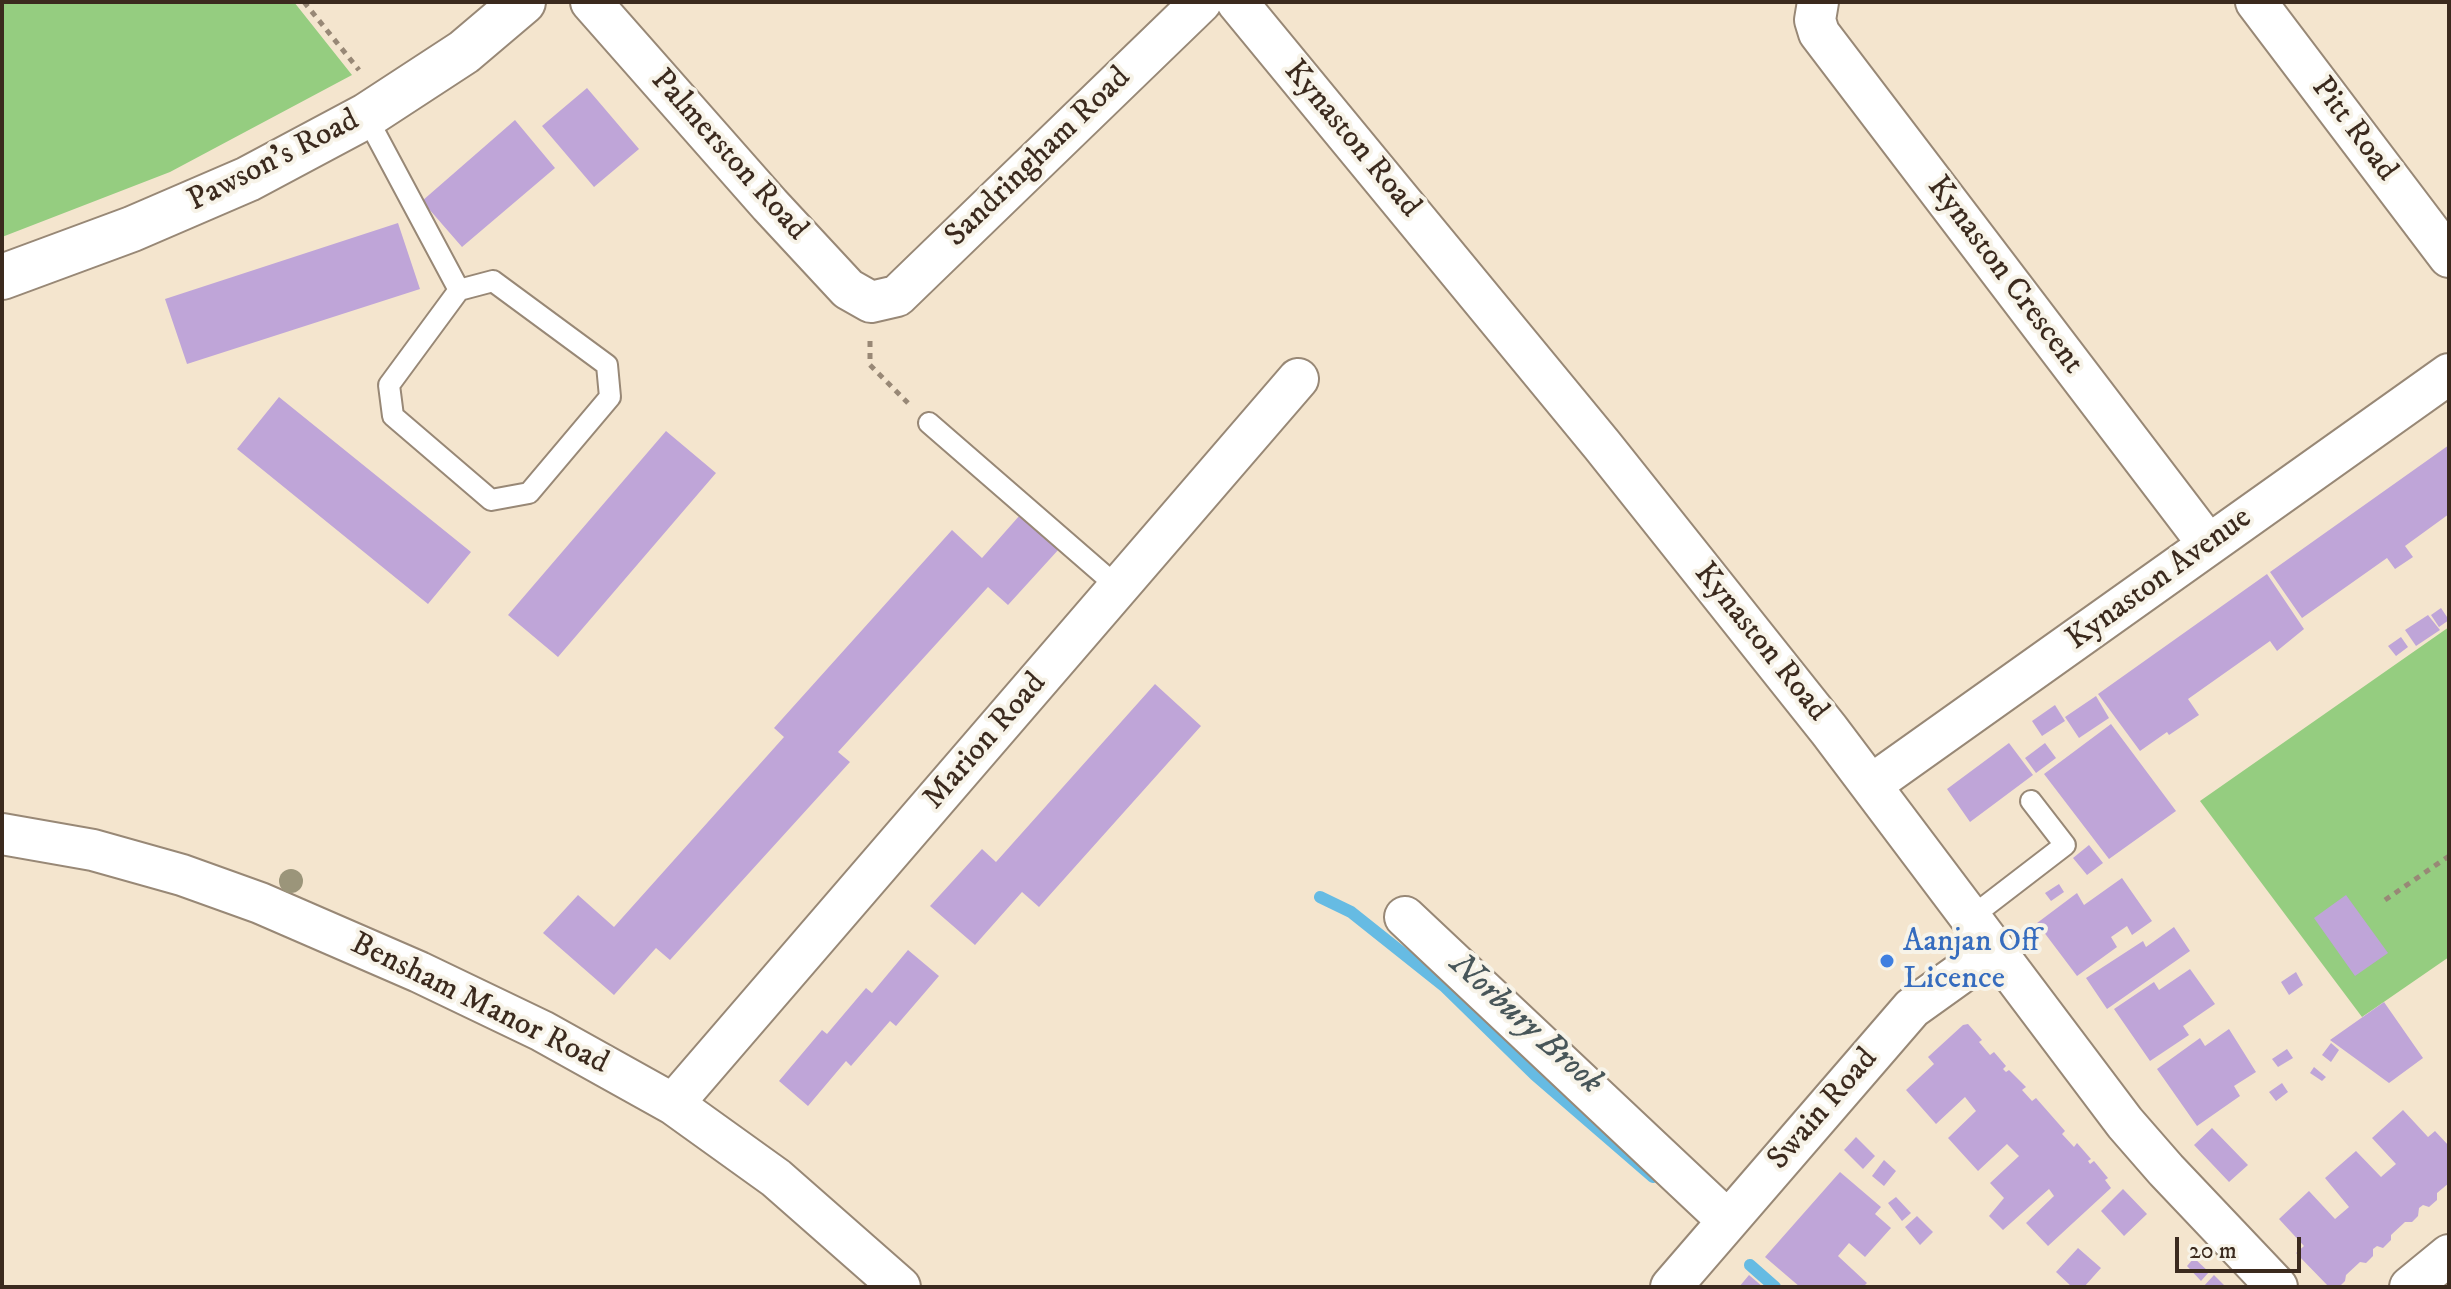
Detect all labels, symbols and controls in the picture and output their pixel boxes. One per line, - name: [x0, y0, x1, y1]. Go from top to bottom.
- street label: Kynaston Road: [1274, 54, 1428, 226]
- street label: Sandringham Road: [938, 60, 1140, 256]
- street label: Palmerston Road: [641, 62, 815, 250]
- street label: Pitt Road: [2301, 70, 2405, 190]
- street label: Pawson's Road: [182, 102, 366, 222]
- street label: Kynaston Crescent: [1917, 170, 2091, 382]
- street label: Kynaston Avenue: [2060, 500, 2260, 660]
- street label: Kynaston Road: [1684, 556, 1836, 730]
- street label: Marion Road: [916, 666, 1056, 818]
- place label: Aanjan Off Licence: [1903, 924, 2039, 999]
- street label: Bensham Manor Road: [344, 926, 614, 1084]
- water label: Norbury Brook: [1440, 946, 1610, 1104]
- marker: Aanjan Off Licence: [1878, 952, 1896, 970]
- street label: Swain Road: [1761, 1041, 1887, 1179]
- scale bar: [2179, 1221, 2305, 1271]
- text: 20 m: [2189, 1236, 2237, 1266]

